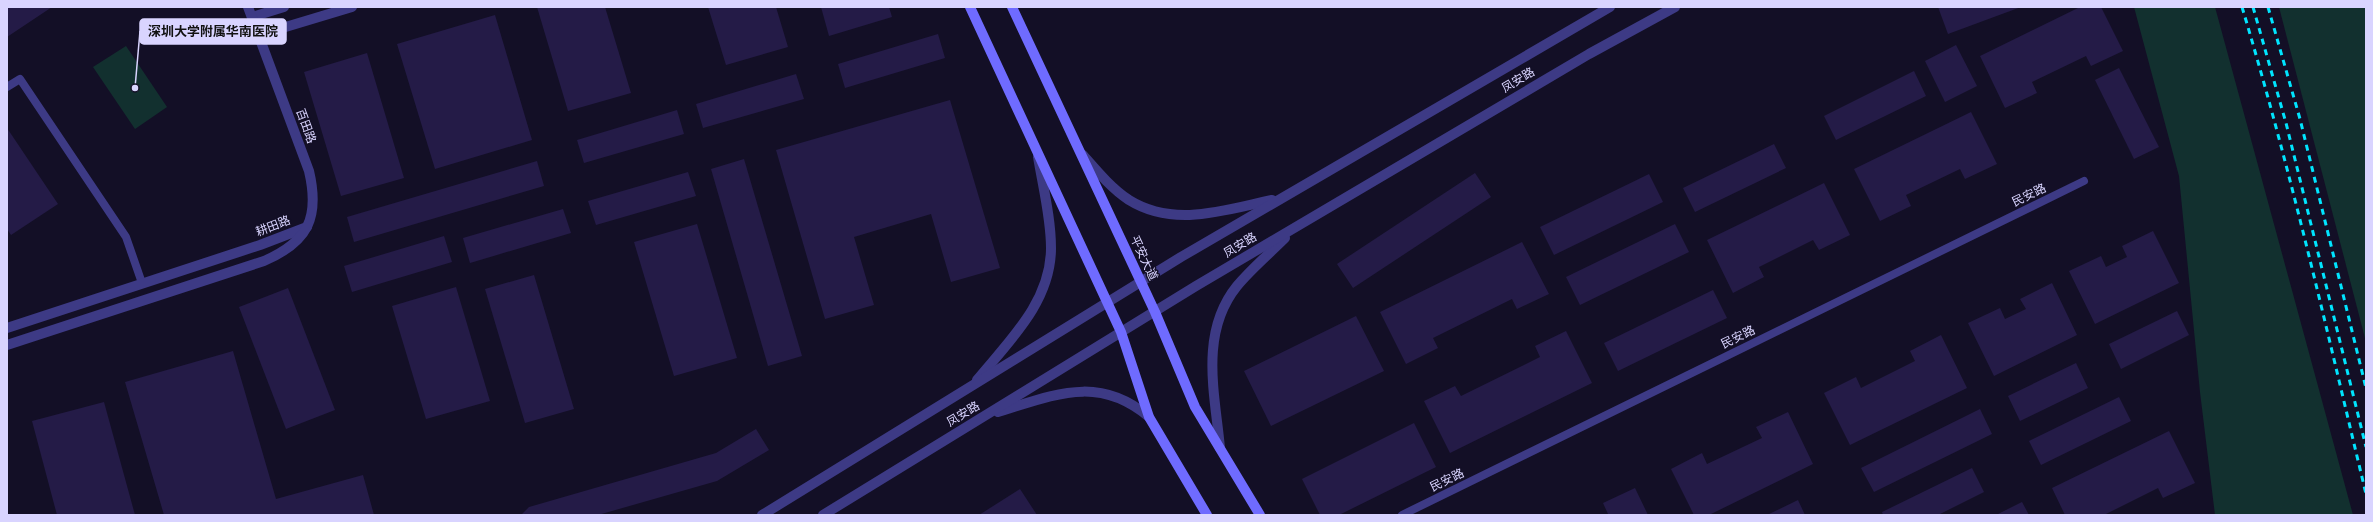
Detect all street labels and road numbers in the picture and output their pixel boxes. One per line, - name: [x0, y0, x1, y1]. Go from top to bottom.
- street label: 凤安路: [1497, 62, 1538, 97]
- street label: 百田路: [291, 106, 322, 146]
- street label: 民安路: [2008, 178, 2049, 211]
- street label: 耕田路: [253, 210, 293, 241]
- street label: 凤安路: [1219, 227, 1260, 262]
- street label: 平安大道: [1126, 232, 1163, 284]
- street label: 民安路: [1717, 320, 1758, 353]
- street label: 凤安路: [942, 396, 983, 431]
- street label: 民安路: [1426, 463, 1467, 496]

